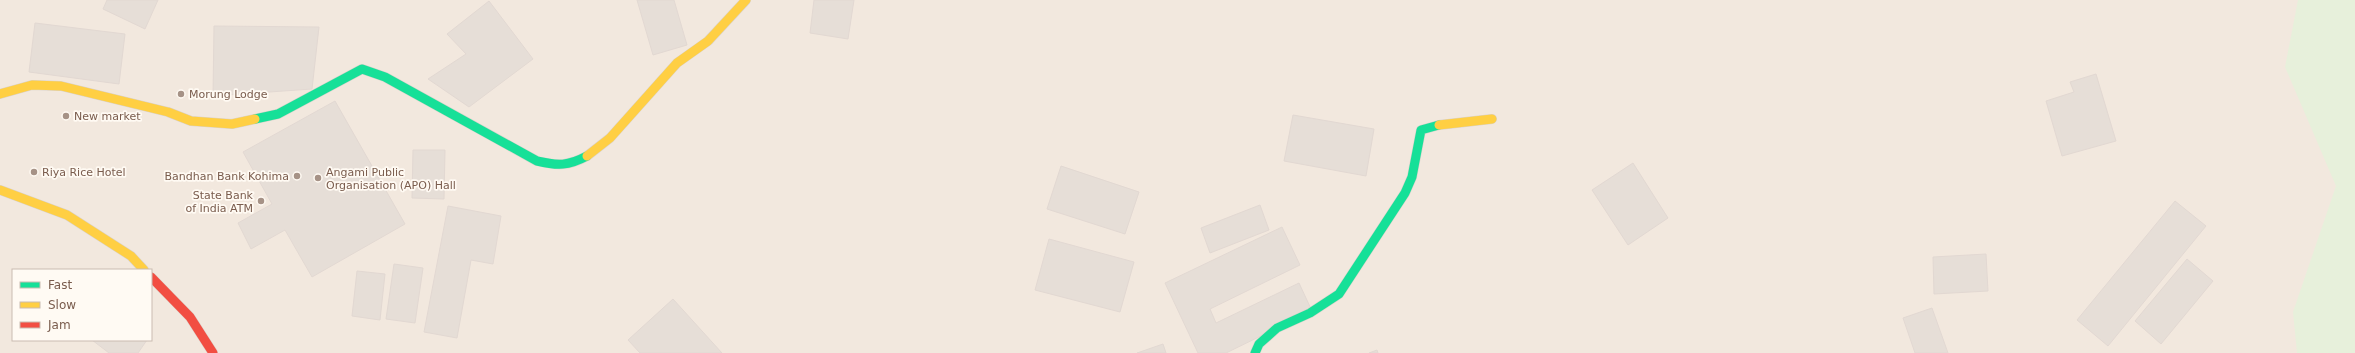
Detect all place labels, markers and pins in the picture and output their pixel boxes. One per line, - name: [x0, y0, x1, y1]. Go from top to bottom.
- place label: Morung Lodge: [189, 88, 268, 101]
- marker: Morung Lodge: [176, 89, 186, 99]
- place label: New market: [74, 110, 141, 123]
- marker: New market: [61, 111, 71, 121]
- place label: Riya Rice Hotel: [42, 166, 126, 179]
- place label: Angami Public Organisation (APO) Hall: [326, 166, 456, 192]
- marker: Riya Rice Hotel: [29, 167, 39, 177]
- place label: Bandhan Bank Kohima: [165, 170, 289, 183]
- marker: Bandhan Bank Kohima: [292, 171, 302, 181]
- marker: Angami Public Organisation (APO) Hall: [313, 173, 323, 183]
- place label: State Bank of India ATM: [186, 189, 254, 215]
- marker: State Bank of India ATM: [256, 196, 266, 206]

